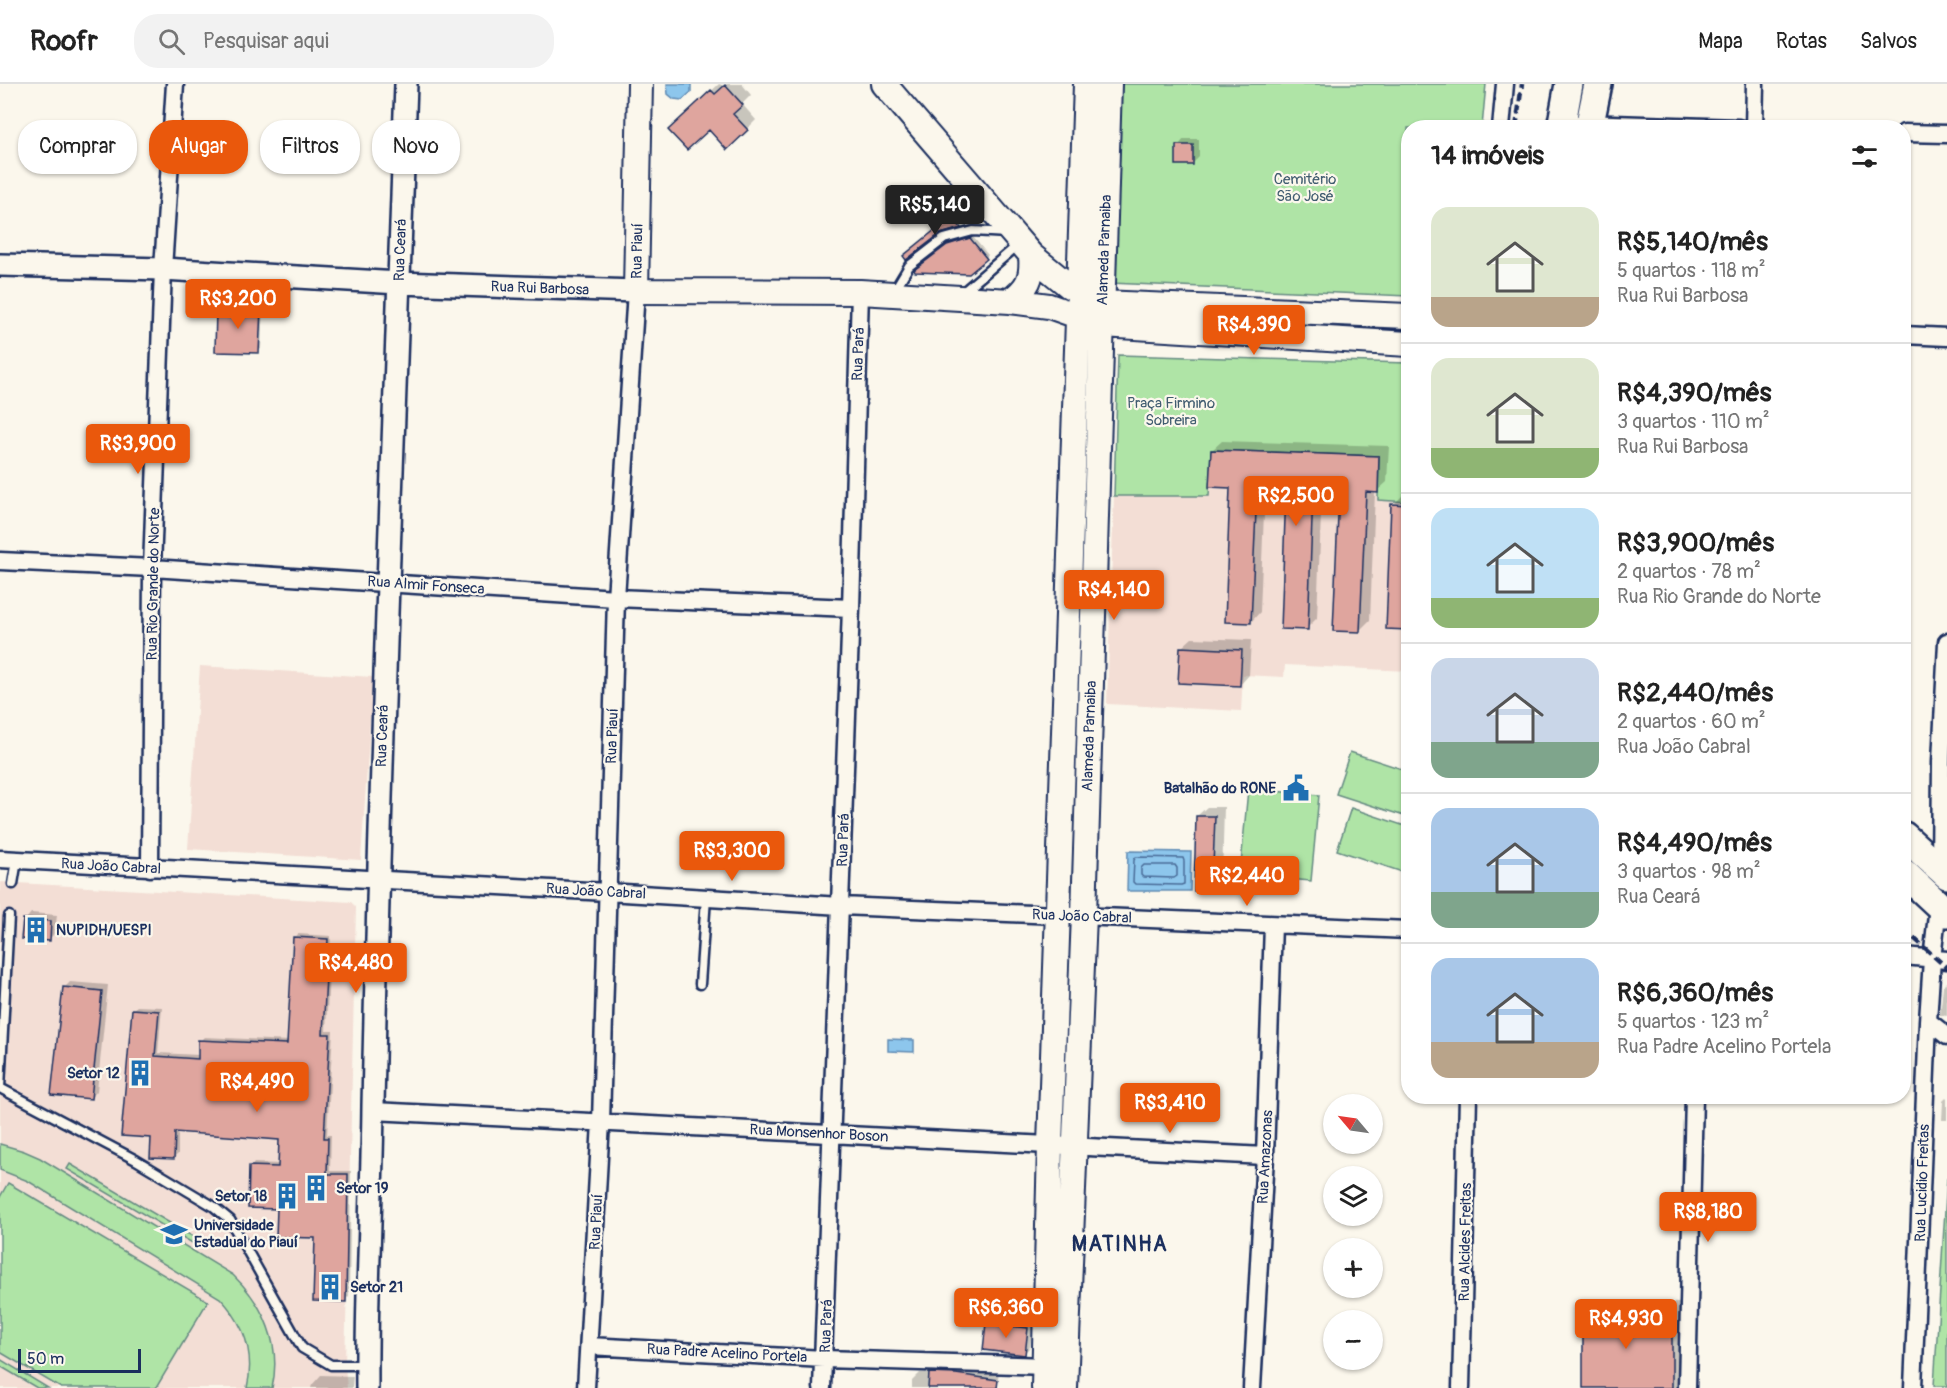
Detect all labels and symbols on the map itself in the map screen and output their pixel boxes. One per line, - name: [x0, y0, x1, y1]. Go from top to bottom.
- park label: Cemitério São José: [1274, 170, 1336, 206]
- pin: R$5,140: [880, 185, 990, 236]
- street label: Alameda Parnaiba: [1093, 194, 1116, 306]
- street label: Rua Ceará: [390, 218, 411, 282]
- street label: Rua Piauí: [628, 223, 647, 279]
- street label: Rua Rui Barbosa: [490, 277, 590, 300]
- pin: R$3,200: [183, 279, 293, 330]
- pin: R$4,390: [1199, 305, 1309, 356]
- street label: Rua Pará: [848, 327, 869, 381]
- park label: Praça Firmino Sobreira: [1127, 394, 1215, 430]
- pin: R$3,900: [83, 424, 193, 475]
- pin: R$2,500: [1241, 476, 1351, 527]
- street label: Rua Rio Grande do Norte: [143, 507, 164, 661]
- pin: R$4,140: [1059, 570, 1169, 621]
- street label: Rua Almir Fonseca: [367, 572, 485, 599]
- street label: Alameda Parnaiba: [1078, 680, 1101, 792]
- street label: Rua Ceará: [372, 704, 393, 768]
- street label: Rua Piauí: [602, 708, 623, 764]
- public building icon: Batalhão do RONE: [1281, 773, 1311, 803]
- place label: Batalhão do RONE: [1164, 779, 1276, 798]
- street label: Rua Pará: [833, 813, 854, 867]
- pin: R$3,300: [677, 831, 787, 882]
- street label: Rua João Cabral: [60, 854, 162, 879]
- pin: R$2,440: [1192, 856, 1302, 907]
- street label: Rua João Cabral: [545, 879, 647, 904]
- street label: Rua João Cabral: [1032, 905, 1132, 928]
- building icon: NUPIDH/UESPI: [21, 915, 51, 945]
- place label: NUPIDH/UESPI: [56, 921, 152, 940]
- pin: R$4,480: [301, 943, 411, 994]
- building icon: Setor 12: [125, 1058, 155, 1088]
- pin: R$4,490: [202, 1062, 312, 1113]
- place label: Setor 12: [67, 1064, 120, 1083]
- pin: R$3,410: [1115, 1083, 1225, 1134]
- north arrow: [1323, 1094, 1383, 1154]
- street label: Rua Amazonas: [1254, 1109, 1277, 1205]
- street label: Rua Monsenhor Boson: [749, 1120, 889, 1147]
- street label: Rua Lucidio Freitas: [1911, 1123, 1934, 1242]
- building icon: Setor 19: [301, 1173, 331, 1203]
- place label: Setor 19: [336, 1179, 389, 1198]
- building icon: Setor 18: [272, 1181, 302, 1211]
- street label: Rua Alcides Freitas: [1455, 1182, 1476, 1302]
- place label: Setor 18: [215, 1187, 267, 1206]
- pin: R$8,180: [1653, 1192, 1763, 1243]
- street label: Rua Piauí: [586, 1194, 607, 1250]
- place label: Universidade Estadual do Piauí: [194, 1216, 299, 1252]
- school or university icon: Universidade Estadual do Piauí: [159, 1219, 189, 1249]
- district label: MATINHA: [1072, 1231, 1168, 1258]
- building icon: Setor 21: [315, 1272, 345, 1302]
- place label: Setor 21: [350, 1278, 403, 1297]
- pin: R$6,360: [951, 1288, 1061, 1339]
- street label: Rua Pará: [816, 1299, 837, 1353]
- pin: R$4,930: [1571, 1299, 1681, 1350]
- street label: Rua Padre Acelino Portela: [646, 1340, 808, 1367]
- scale bar: [18, 1346, 141, 1374]

